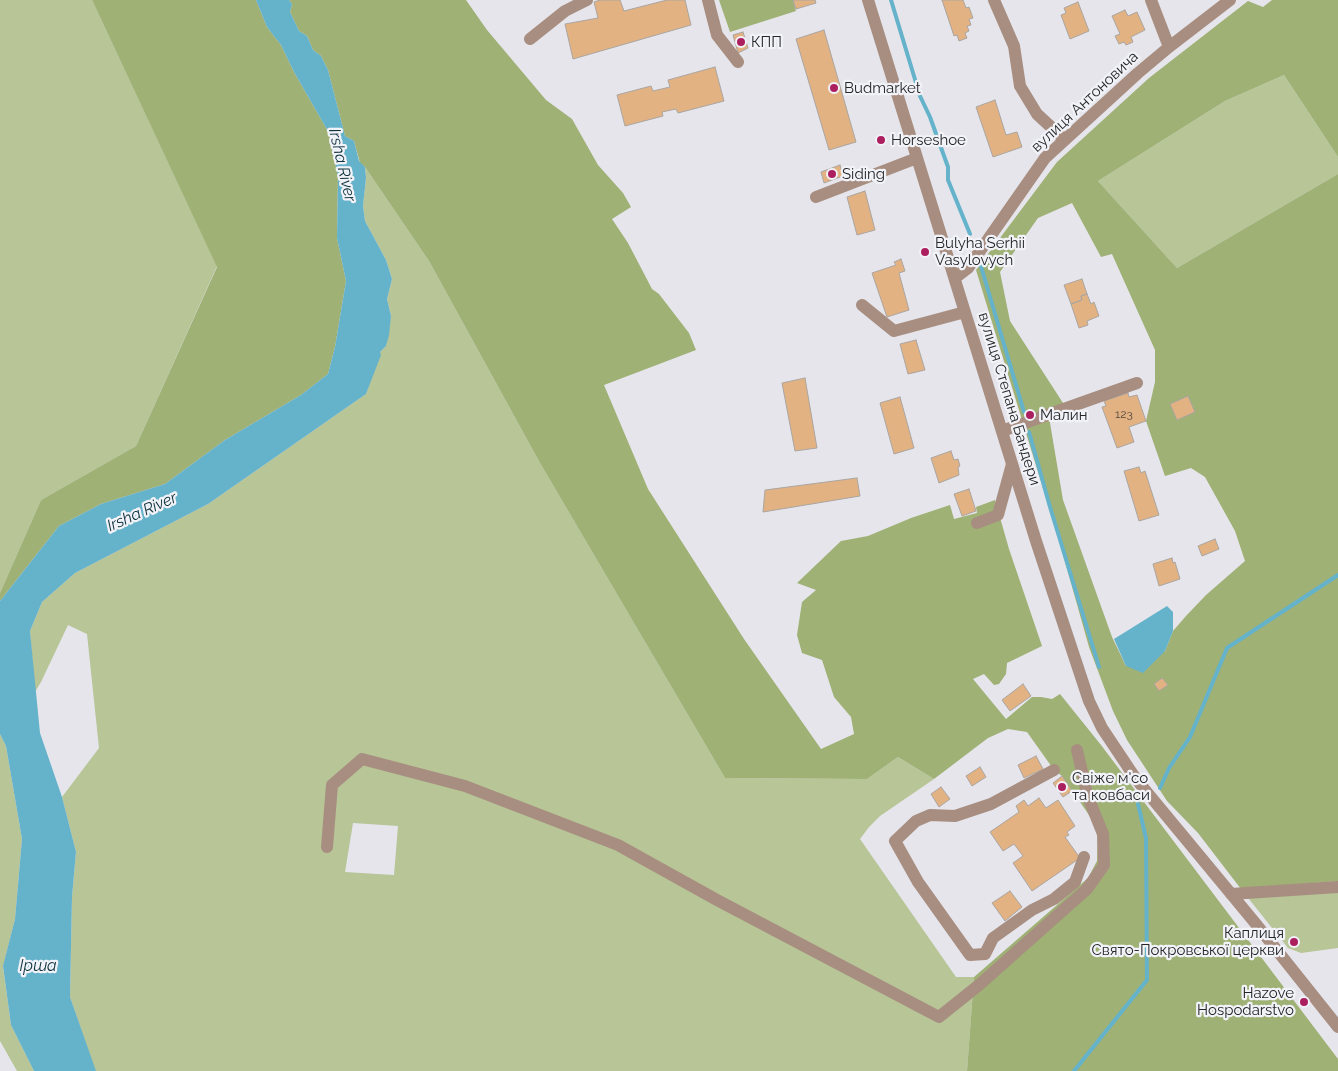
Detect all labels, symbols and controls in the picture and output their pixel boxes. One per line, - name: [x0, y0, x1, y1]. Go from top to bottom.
- place label: КПП: [751, 33, 782, 51]
- marker: КПП: [735, 36, 747, 48]
- street label: вулиця Антоновича: [1028, 48, 1142, 156]
- place label: Budmarket: [844, 79, 921, 97]
- marker: Budmarket: [828, 82, 840, 94]
- water label: Irsha River: [324, 127, 360, 203]
- place label: Horseshoe: [891, 131, 966, 149]
- marker: Horseshoe: [875, 134, 887, 146]
- place label: Siding: [842, 165, 885, 183]
- marker: Siding: [826, 168, 838, 180]
- place label: Bulyha Serhii Vasylovych: [935, 234, 1025, 269]
- marker: Bulyha Serhii Vasylovych: [919, 246, 931, 258]
- street label: вулиця Степана Бандери: [974, 310, 1044, 488]
- place label: Малин: [1040, 406, 1087, 424]
- house number: 123: [1115, 407, 1133, 421]
- marker: Малин: [1024, 409, 1036, 421]
- water label: Irsha River: [104, 488, 180, 536]
- place label: Свіже м'со та ковбаси: [1072, 769, 1150, 804]
- marker: Свіже м'со та ковбаси: [1056, 781, 1068, 793]
- place label: Каплиця Свято-Покровської церкви: [1091, 924, 1284, 959]
- marker: Каплиця Свято-Покровської церкви: [1288, 936, 1300, 948]
- water label: Ірша: [19, 956, 57, 976]
- place label: Hazove Hospodarstvo: [1197, 984, 1294, 1019]
- marker: Hazove Hospodarstvo: [1298, 996, 1310, 1008]

